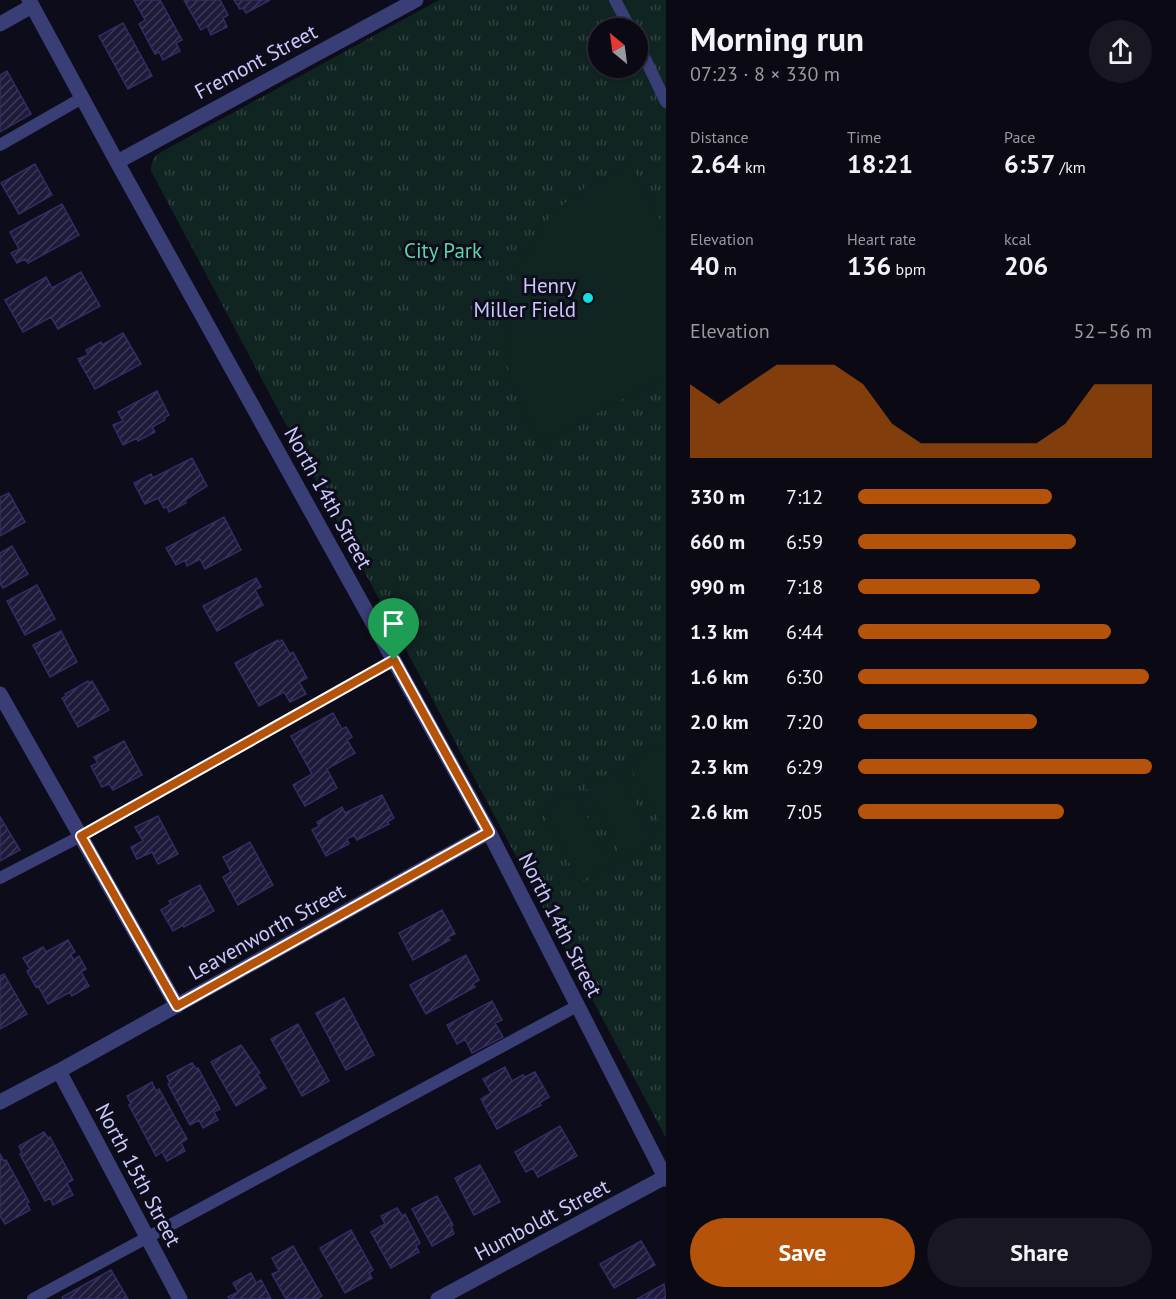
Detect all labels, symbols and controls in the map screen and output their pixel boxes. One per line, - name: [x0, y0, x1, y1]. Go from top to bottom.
- text: Morning run: [690, 17, 864, 60]
- street label: Fremont Street: [190, 18, 322, 105]
- north arrow: [588, 18, 648, 78]
- map controls: [588, 18, 648, 78]
- button: share: [1089, 20, 1152, 83]
- text: 07:23 · 8 × 330 m: [690, 61, 840, 87]
- text: Distance: [690, 127, 749, 147]
- text: Time: [847, 127, 881, 147]
- text: Pace: [1004, 127, 1035, 147]
- text: 2.64: [690, 147, 741, 180]
- text: 18:21: [847, 147, 913, 180]
- text: 6:57: [1004, 147, 1055, 180]
- text: km: [741, 157, 766, 177]
- text: /km: [1055, 157, 1086, 177]
- text: Elevation: [690, 229, 754, 249]
- text: Heart rate: [847, 229, 916, 249]
- text: kcal: [1004, 229, 1031, 249]
- park label: City Park: [404, 237, 482, 264]
- text: 40: [690, 249, 719, 282]
- text: 136: [847, 249, 891, 282]
- text: 206: [1004, 249, 1048, 282]
- text: m: [719, 259, 737, 279]
- text: bpm: [891, 259, 926, 279]
- place label: Henry Miller Field: [473, 272, 576, 323]
- marker: Henry Miller Field: [581, 291, 595, 305]
- text: Elevation: [690, 318, 770, 344]
- text: 52–56 m: [1074, 318, 1152, 344]
- street label: North 14th Street: [278, 422, 379, 573]
- text: 330 m: [690, 484, 745, 510]
- text: 7:12: [786, 484, 823, 510]
- text: 660 m: [690, 529, 745, 555]
- text: 6:59: [786, 529, 823, 555]
- text: 990 m: [690, 574, 745, 600]
- text: 7:18: [786, 574, 823, 600]
- pin: [368, 598, 419, 660]
- icon: arrive: [377, 607, 410, 640]
- text: 1.3 km: [690, 619, 749, 645]
- text: 6:44: [786, 619, 823, 645]
- text: 1.6 km: [690, 664, 749, 690]
- text: 6:30: [786, 664, 823, 690]
- text: 2.0 km: [690, 709, 749, 735]
- text: 7:20: [786, 709, 823, 735]
- text: 2.3 km: [690, 754, 749, 780]
- text: 6:29: [786, 754, 823, 780]
- text: 2.6 km: [690, 799, 749, 825]
- text: 7:05: [786, 799, 823, 825]
- street label: North 14th Street: [513, 848, 608, 1001]
- street label: Leavenworth Street: [184, 877, 350, 986]
- street label: North 15th Street: [89, 1099, 187, 1251]
- street label: Humboldt Street: [470, 1173, 614, 1266]
- button: Save: [690, 1218, 915, 1287]
- button: Share: [927, 1218, 1152, 1287]

